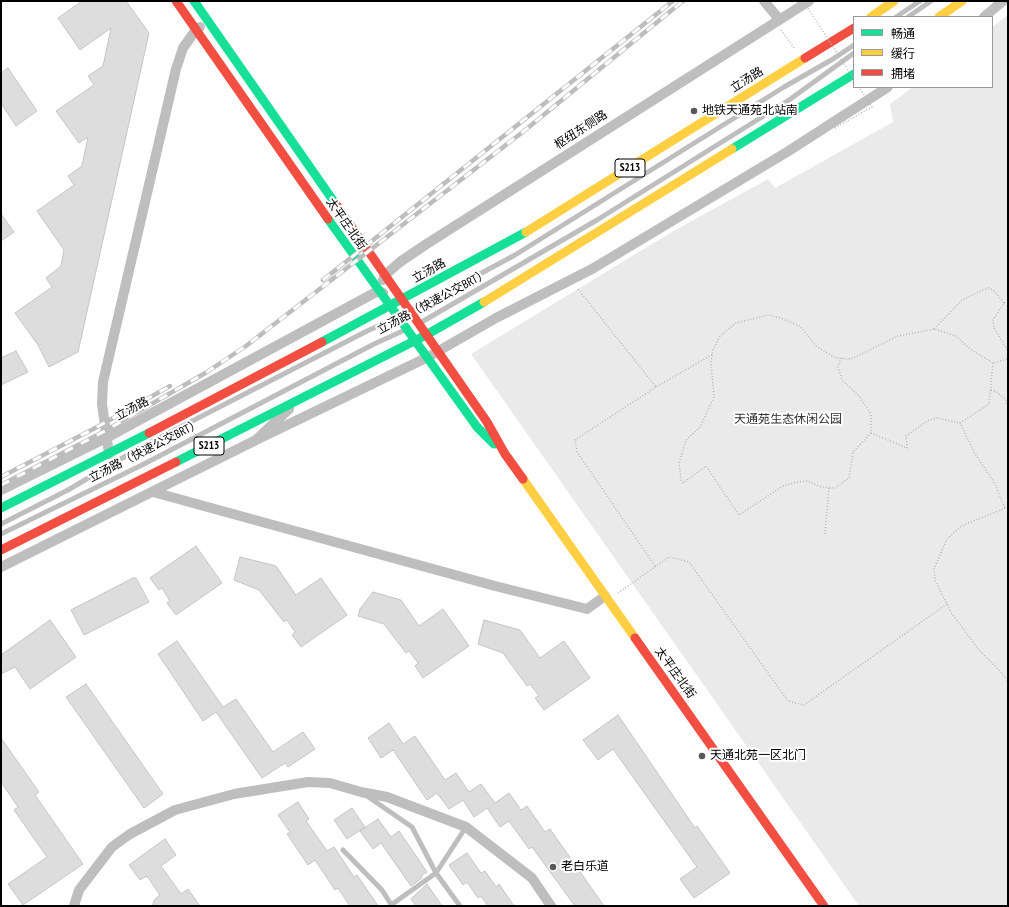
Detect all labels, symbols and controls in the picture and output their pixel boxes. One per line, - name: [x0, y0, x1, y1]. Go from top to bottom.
- legend: [853, 16, 993, 88]
- text: 畅通: [891, 26, 915, 41]
- text: 缓行: [891, 46, 915, 61]
- street label: 立汤路: [728, 64, 766, 96]
- text: 拥堵: [891, 66, 915, 81]
- place label: 地铁天通苑北站南: [702, 104, 798, 118]
- marker: 地铁天通苑北站南: [689, 106, 699, 116]
- street label: 枢纽东侧路: [552, 108, 610, 152]
- road number: S213: [615, 159, 645, 177]
- street label: 太平庄北街: [323, 195, 369, 253]
- street label: 立汤路: [410, 256, 448, 286]
- street label: 立汤路（快速公交BRT）: [375, 266, 491, 338]
- street label: 立汤路: [113, 394, 151, 424]
- park label: 天通苑生态休闲公园: [734, 413, 842, 427]
- street label: 立汤路（快速公交BRT）: [86, 416, 204, 486]
- road number: S213: [194, 437, 224, 455]
- street label: 太平庄北街: [652, 644, 698, 702]
- place label: 天通北苑一区北门: [710, 749, 806, 763]
- marker: 天通北苑一区北门: [697, 751, 707, 761]
- place label: 老白乐道: [561, 860, 609, 874]
- marker: 老白乐道: [548, 862, 558, 872]

